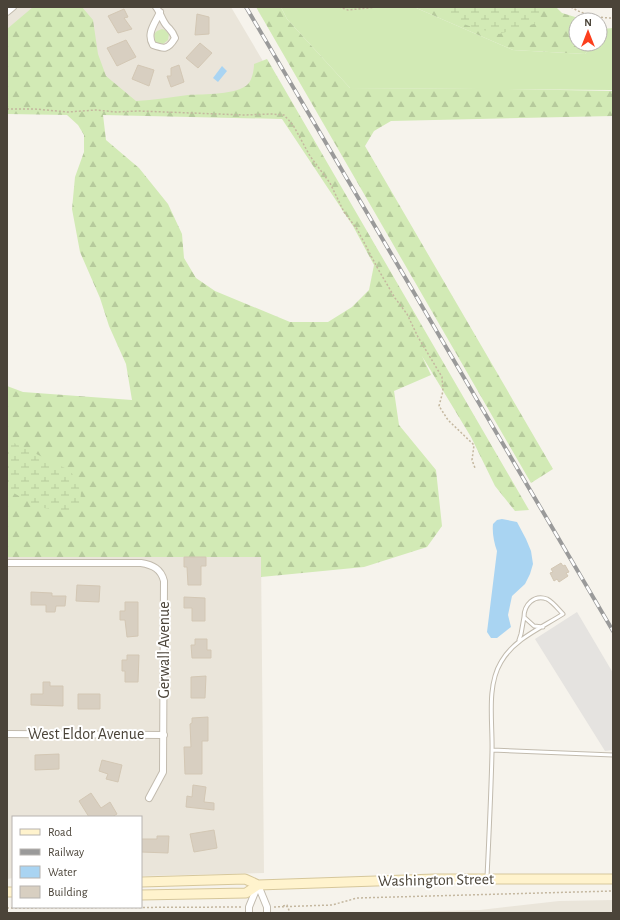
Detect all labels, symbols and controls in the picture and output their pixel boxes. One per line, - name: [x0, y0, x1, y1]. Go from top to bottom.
- north arrow: [568, 12, 608, 52]
- text: N: [584, 17, 592, 28]
- street label: Gerwall Avenue: [156, 601, 172, 699]
- street label: West Eldor Avenue: [28, 726, 144, 742]
- legend: [12, 816, 142, 908]
- text: Road: [48, 826, 72, 838]
- text: Railway: [48, 846, 84, 859]
- text: Water: [48, 866, 77, 878]
- street label: Washington Street: [378, 871, 494, 889]
- text: Building: [48, 886, 88, 898]

